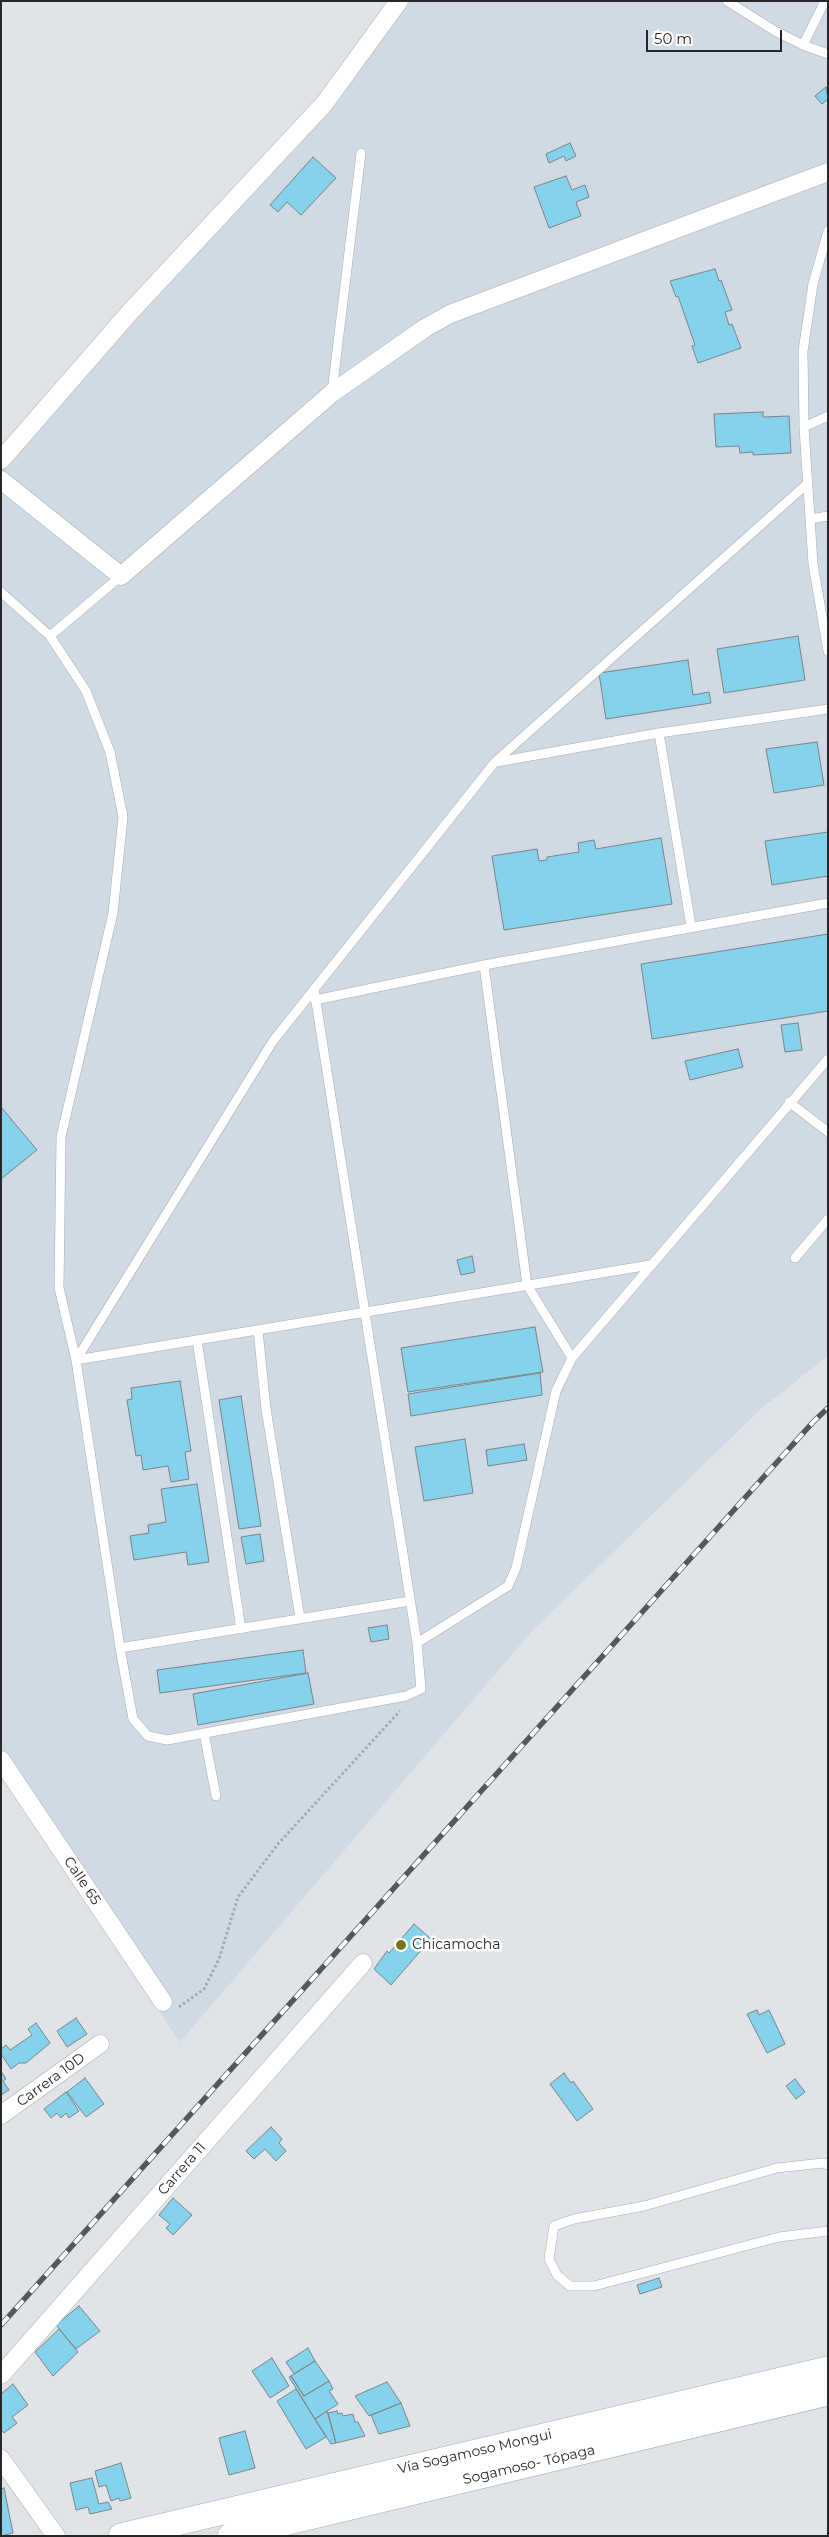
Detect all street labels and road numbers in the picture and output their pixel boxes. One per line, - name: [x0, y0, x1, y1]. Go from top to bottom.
- street label: Calle 65: [60, 1854, 104, 1908]
- street label: Carrera 10D: [14, 2050, 88, 2110]
- street label: Carrera 11: [154, 2139, 210, 2199]
- street label: Vía Sogamoso Mongui: [396, 2426, 554, 2478]
- street label: Sogamoso- Tópaga: [461, 2442, 597, 2488]

